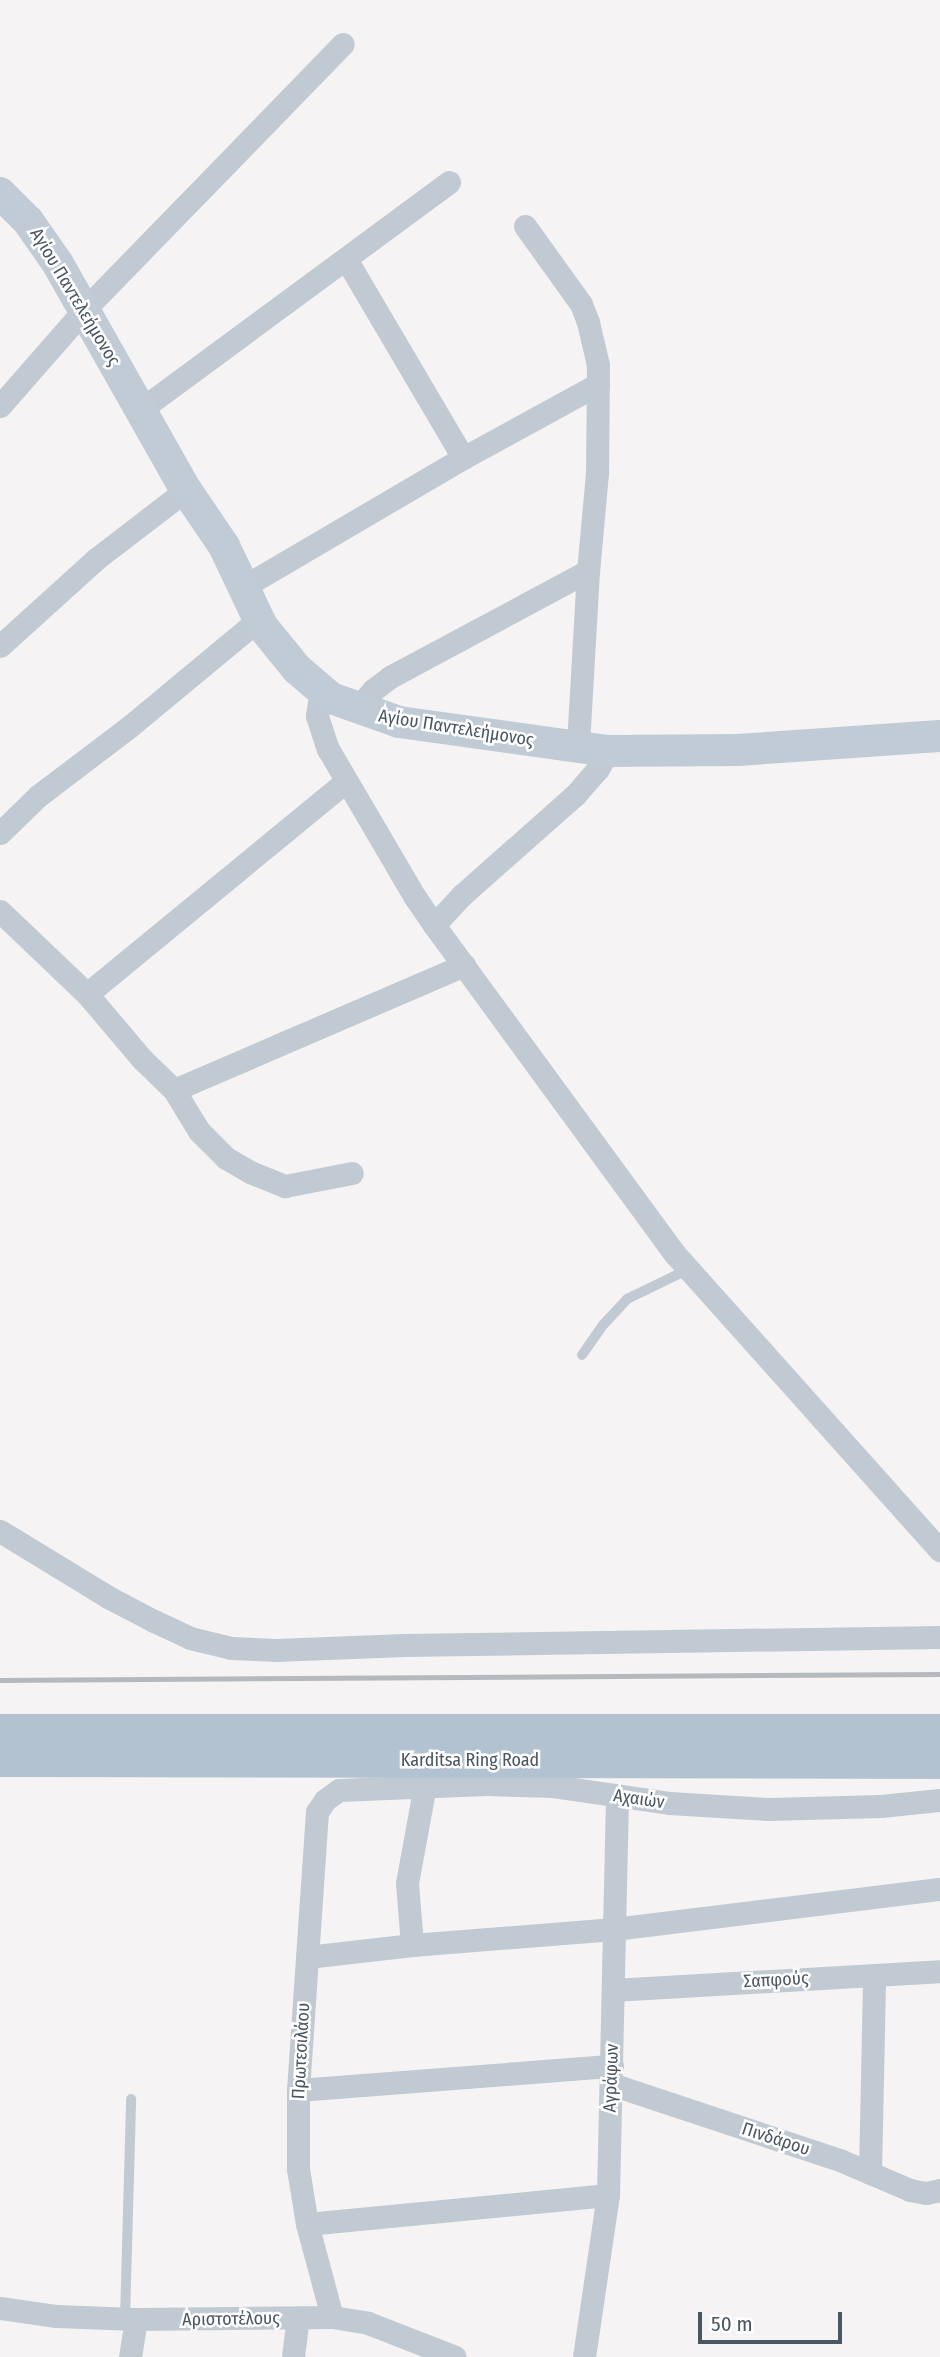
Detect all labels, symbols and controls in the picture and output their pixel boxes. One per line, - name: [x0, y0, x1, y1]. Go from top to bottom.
- street label: Αγίου Παντελεήμονος: [25, 224, 125, 370]
- street label: Αγίου Παντελεήμονος: [377, 705, 535, 751]
- street label: Karditsa Ring Road: [401, 1749, 539, 1771]
- street label: Αχαιών: [612, 1785, 666, 1813]
- street label: Σαπφούς: [743, 1968, 809, 1992]
- street label: Πρωτεσιλάου: [288, 2002, 314, 2100]
- street label: Αγράφων: [599, 2043, 623, 2113]
- street label: Πινδάρου: [739, 2118, 813, 2160]
- scale bar: [702, 2298, 846, 2342]
- street label: Αριστοτέλους: [182, 2307, 280, 2331]
- text: 50 m: [711, 2311, 753, 2337]

